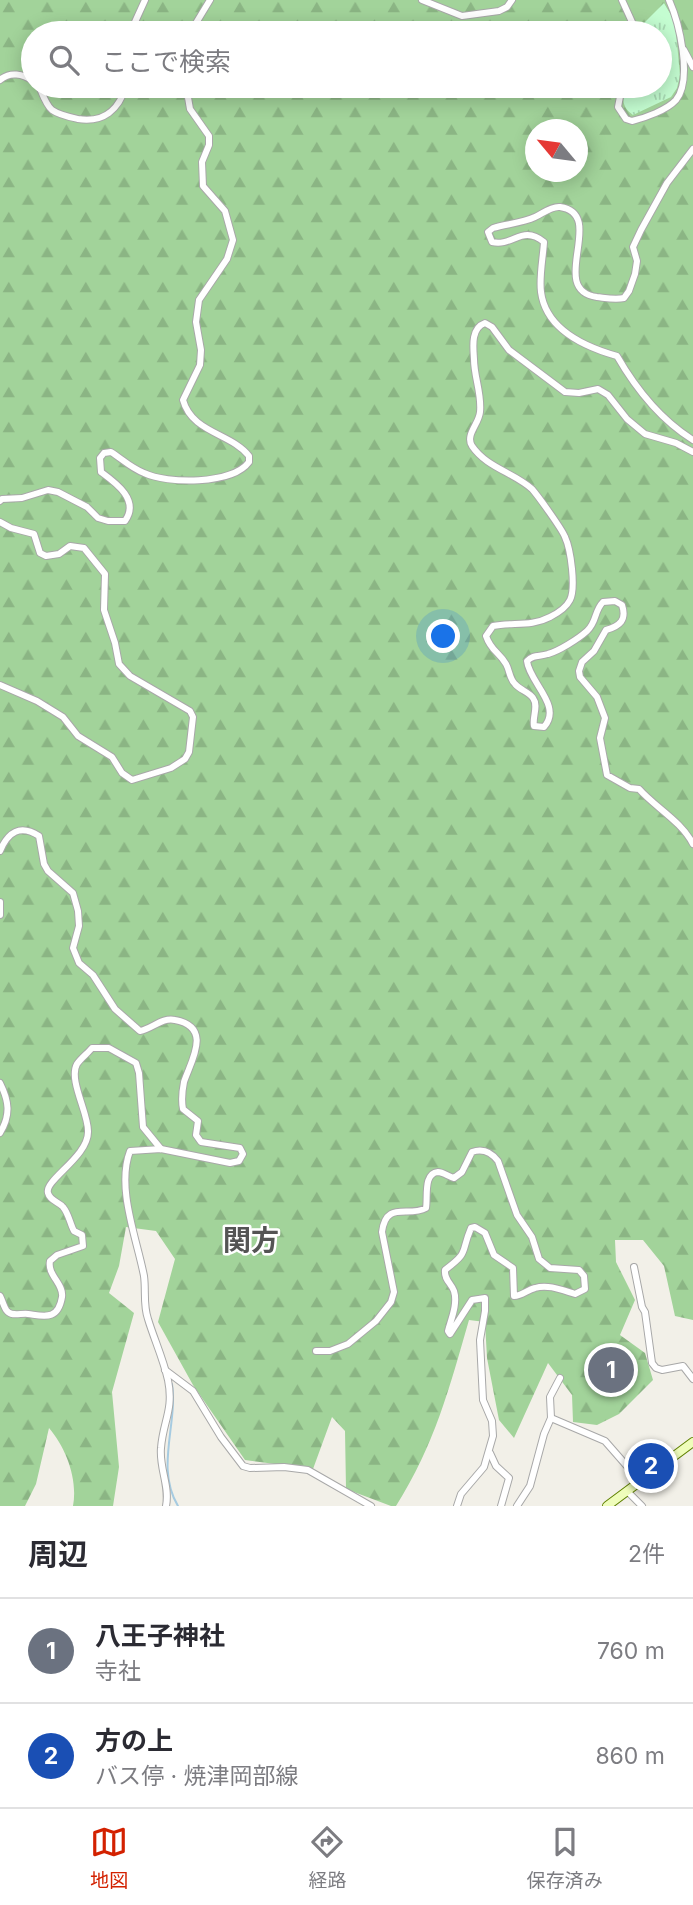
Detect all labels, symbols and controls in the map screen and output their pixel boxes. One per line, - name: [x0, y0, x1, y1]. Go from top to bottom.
- search box: [21, 21, 672, 98]
- icon: search: [45, 41, 83, 79]
- text: ここで検索: [101, 46, 231, 77]
- north arrow: [525, 119, 588, 182]
- your location: [426, 619, 460, 653]
- district label: 関方: [223, 1223, 279, 1257]
- pin: 1: [588, 1344, 634, 1396]
- pin: 2: [628, 1440, 674, 1492]
- text: 周辺: [28, 1536, 88, 1572]
- text: 2件: [628, 1540, 665, 1568]
- text: 八王子神社: [95, 1620, 225, 1651]
- text: 1: [46, 1637, 56, 1665]
- text: 760 m: [597, 1637, 665, 1665]
- text: 寺社: [95, 1657, 141, 1685]
- text: 方の上: [95, 1725, 173, 1756]
- text: 2: [44, 1742, 58, 1770]
- text: 860 m: [595, 1742, 665, 1770]
- text: バス停 · 焼津岡部線: [95, 1762, 299, 1790]
- tab: 地図: [90, 1823, 128, 1892]
- tab: 経路: [308, 1823, 347, 1892]
- tab: 保存済み: [527, 1823, 603, 1892]

